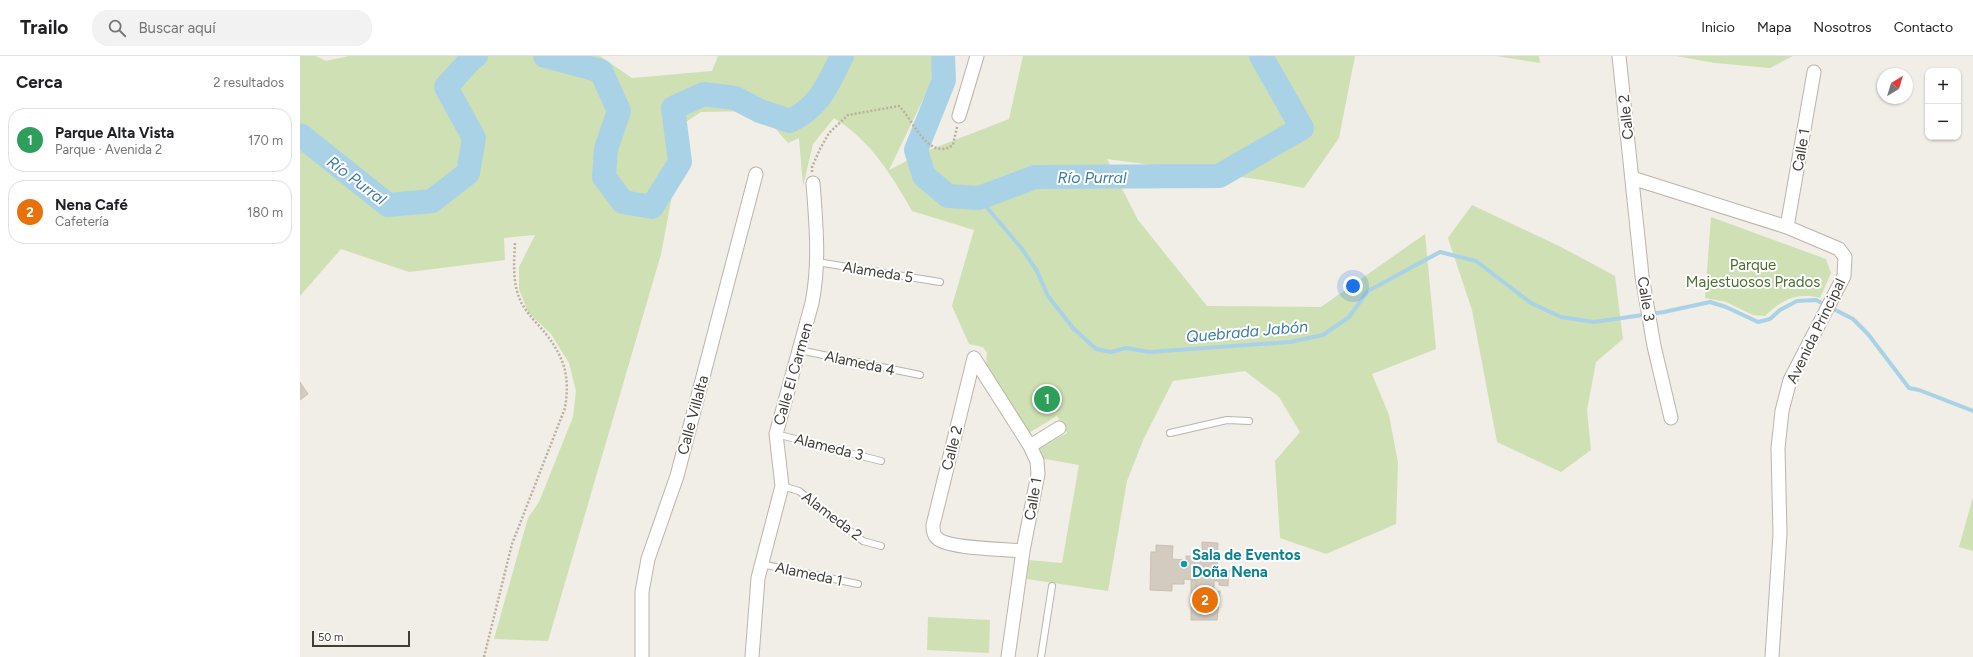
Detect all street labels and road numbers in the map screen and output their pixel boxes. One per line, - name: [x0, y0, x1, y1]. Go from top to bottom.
- street label: Calle 2: [1615, 94, 1637, 140]
- street label: Calle 1: [1788, 127, 1814, 173]
- street label: Alameda 5: [842, 258, 914, 286]
- street label: Calle 3: [1634, 275, 1658, 323]
- street label: Avenida Principal: [1783, 275, 1849, 387]
- street label: Calle El Carmen: [770, 321, 816, 427]
- street label: Alameda 4: [823, 347, 897, 379]
- street label: Calle Villalta: [674, 373, 712, 457]
- street label: Calle 2: [938, 424, 966, 472]
- street label: Alameda 3: [793, 430, 865, 464]
- street label: Calle 1: [1020, 476, 1046, 522]
- street label: Alameda 2: [798, 488, 866, 544]
- street label: Alameda 1: [774, 558, 844, 590]

